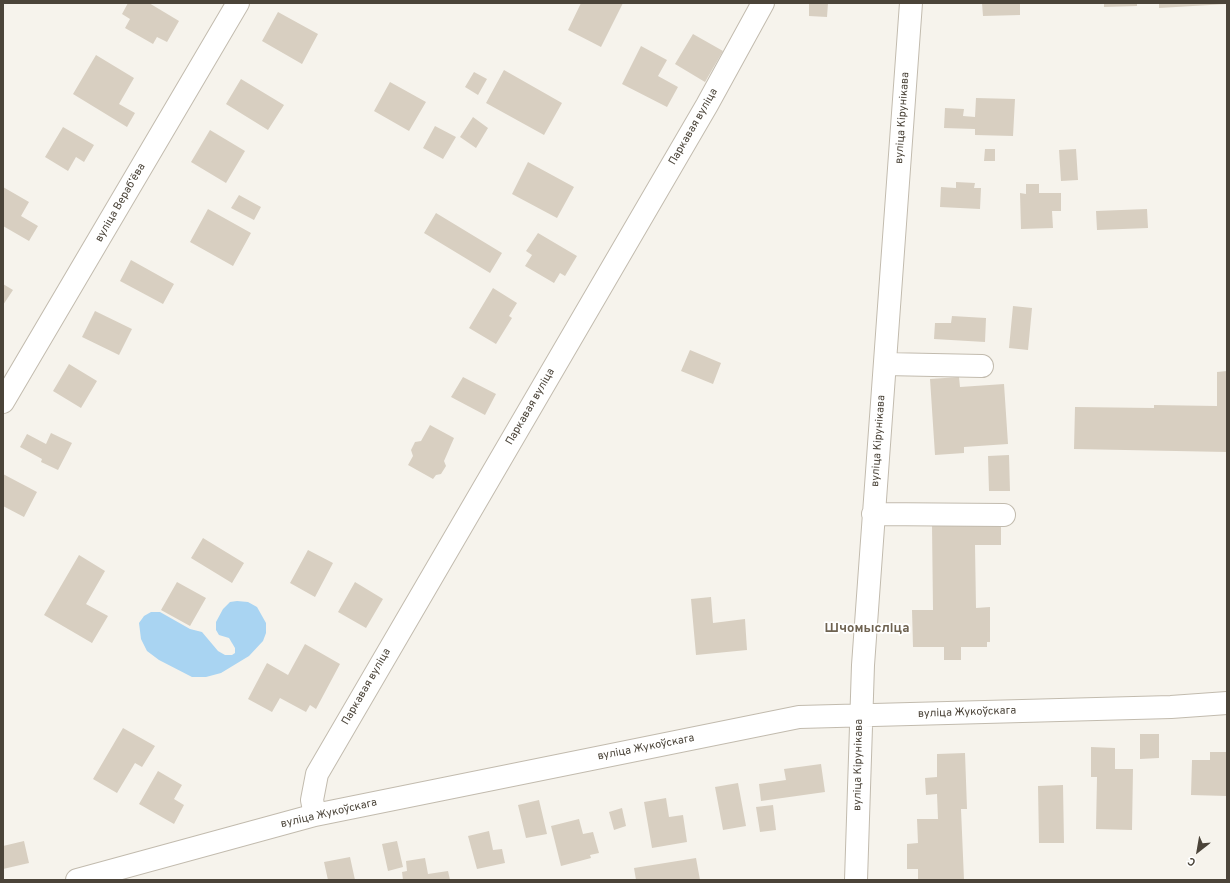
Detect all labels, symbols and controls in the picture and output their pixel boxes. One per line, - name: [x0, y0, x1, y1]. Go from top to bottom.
- street label: вуліца Кірунікава: [893, 72, 913, 164]
- street label: Паркавая вуліца: [667, 86, 721, 168]
- street label: вуліца Верабʼёва: [93, 161, 149, 245]
- street label: Паркавая вуліца: [504, 366, 558, 448]
- street label: вуліца Кірунікава: [869, 395, 889, 487]
- district label: Шчомысліца: [825, 621, 909, 637]
- street label: Паркавая вуліца: [340, 646, 394, 728]
- street label: вуліца Жукоўскага: [918, 705, 1016, 721]
- street label: вуліца Кірунікава: [852, 719, 866, 811]
- street label: вуліца Жукоўскага: [596, 732, 696, 764]
- street label: вуліца Жукоўскага: [280, 797, 378, 831]
- north arrow: [1178, 831, 1218, 871]
- text: С: [1185, 853, 1198, 869]

